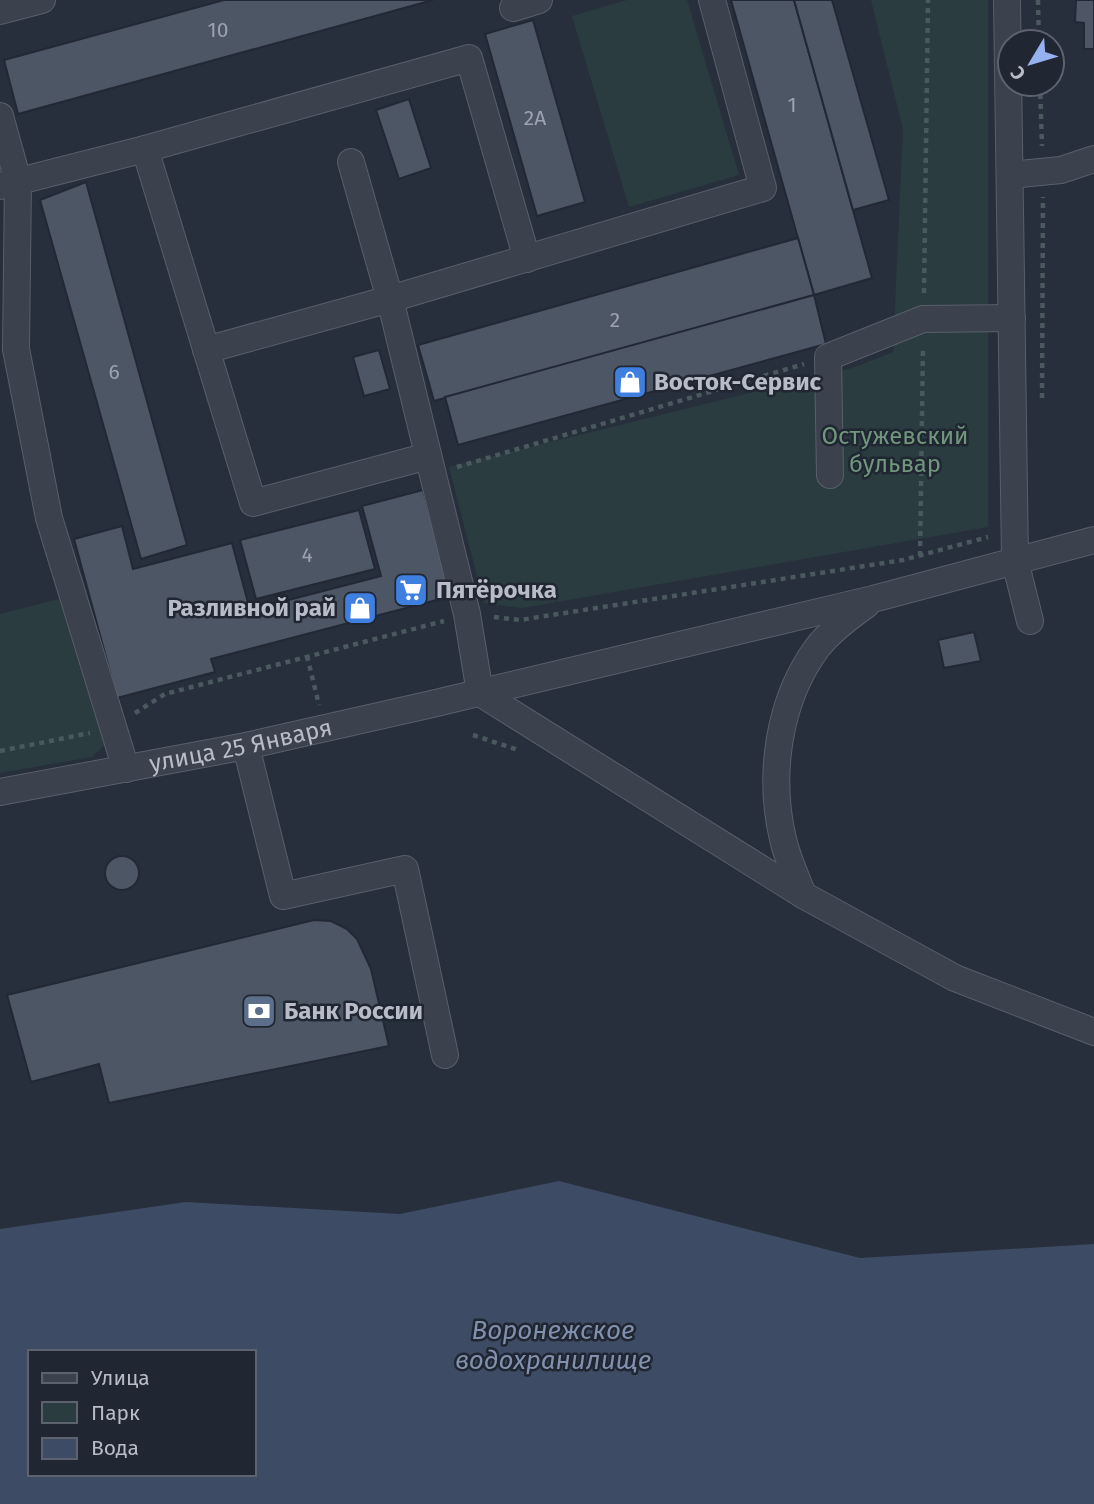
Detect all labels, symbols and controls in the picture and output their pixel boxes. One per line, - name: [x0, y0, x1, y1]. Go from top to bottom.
- house number: 10: [208, 17, 228, 43]
- north arrow: [996, 28, 1066, 98]
- text: С: [1006, 62, 1030, 85]
- house number: 1: [787, 92, 797, 118]
- house number: 2А: [524, 105, 546, 131]
- house number: 2: [610, 307, 620, 333]
- house number: 6: [108, 359, 120, 385]
- shop icon: Восток-Сервис: [611, 363, 649, 401]
- place label: Восток-Сервис: [654, 368, 822, 396]
- park label: Остужевский бульвар: [822, 422, 969, 478]
- house number: 4: [301, 542, 313, 568]
- supermarket icon: Пятёрочка: [392, 571, 430, 609]
- place label: Пятёрочка: [436, 576, 557, 604]
- shop icon: Разливной рай: [341, 589, 379, 627]
- place label: Разливной рай: [167, 594, 336, 622]
- street label: улица 25 Января: [147, 713, 335, 778]
- bank icon: Банк России: [240, 992, 278, 1030]
- place label: Банк России: [284, 997, 423, 1025]
- water label: Воронежское водохранилище: [455, 1315, 651, 1376]
- legend: [28, 1350, 256, 1476]
- text: Улица: [91, 1365, 150, 1391]
- text: Парк: [91, 1400, 140, 1426]
- text: Вода: [91, 1435, 139, 1461]

